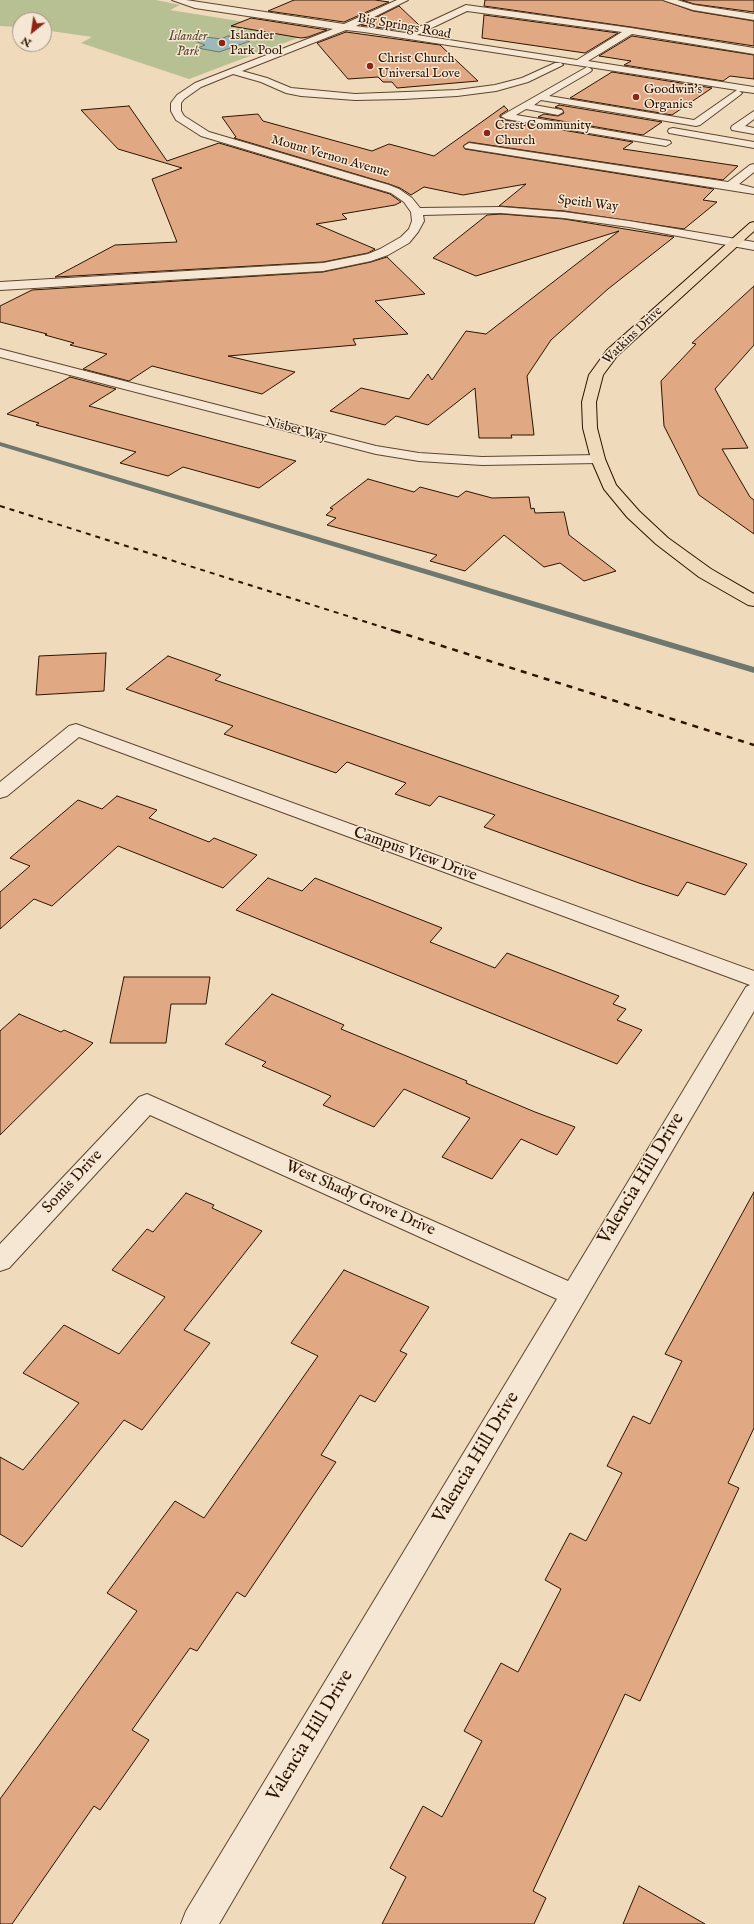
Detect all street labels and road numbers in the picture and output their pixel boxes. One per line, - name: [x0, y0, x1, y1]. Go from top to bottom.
- street label: Big Springs Road: [356, 11, 452, 43]
- street label: Mount Vernon Avenue: [269, 133, 391, 181]
- street label: Speith Way: [557, 193, 619, 215]
- street label: Watkins Drive: [600, 304, 666, 368]
- street label: Nisbet Way: [264, 414, 328, 446]
- street label: Campus View Drive: [351, 824, 479, 886]
- street label: Valencia Hill Drive: [594, 1109, 690, 1249]
- street label: Somis Drive: [39, 1146, 107, 1218]
- street label: West Shady Grove Drive: [282, 1157, 438, 1241]
- street label: Valencia Hill Drive: [429, 1388, 525, 1528]
- street label: Valencia Hill Drive: [263, 1666, 359, 1806]

